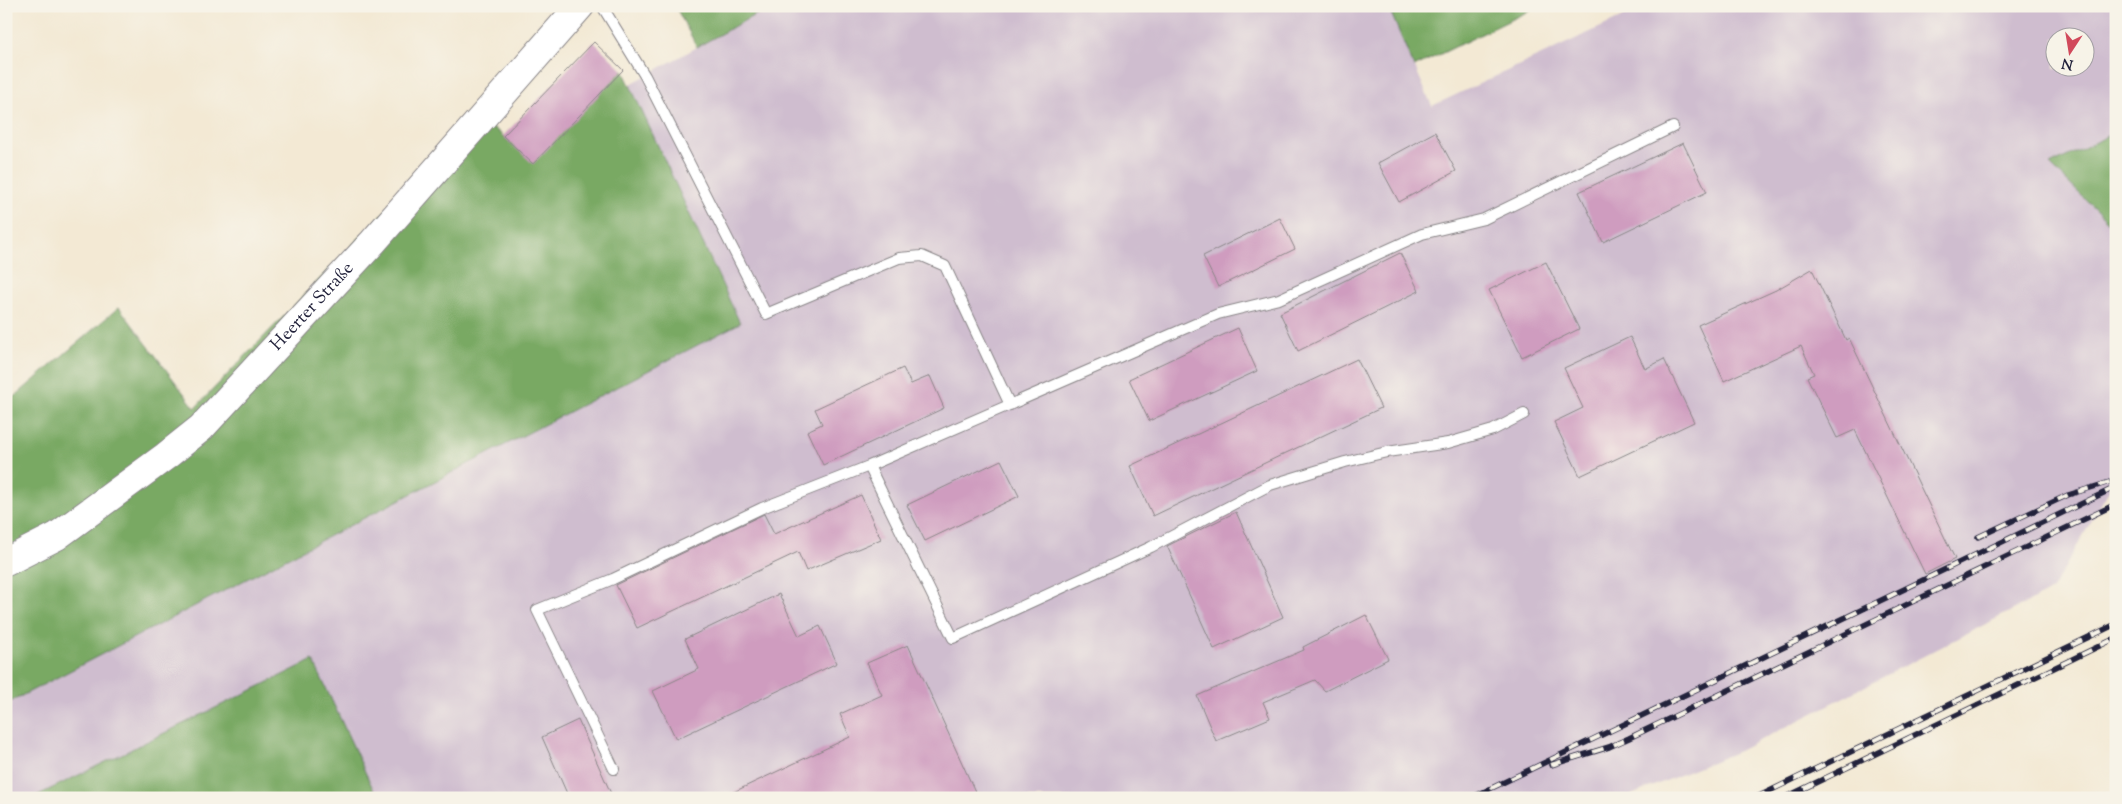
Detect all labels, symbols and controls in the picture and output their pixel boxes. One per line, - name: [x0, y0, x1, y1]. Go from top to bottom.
- north arrow: [2044, 28, 2094, 78]
- text: N: [2060, 52, 2075, 74]
- street label: Heerter Straße: [265, 257, 361, 357]

